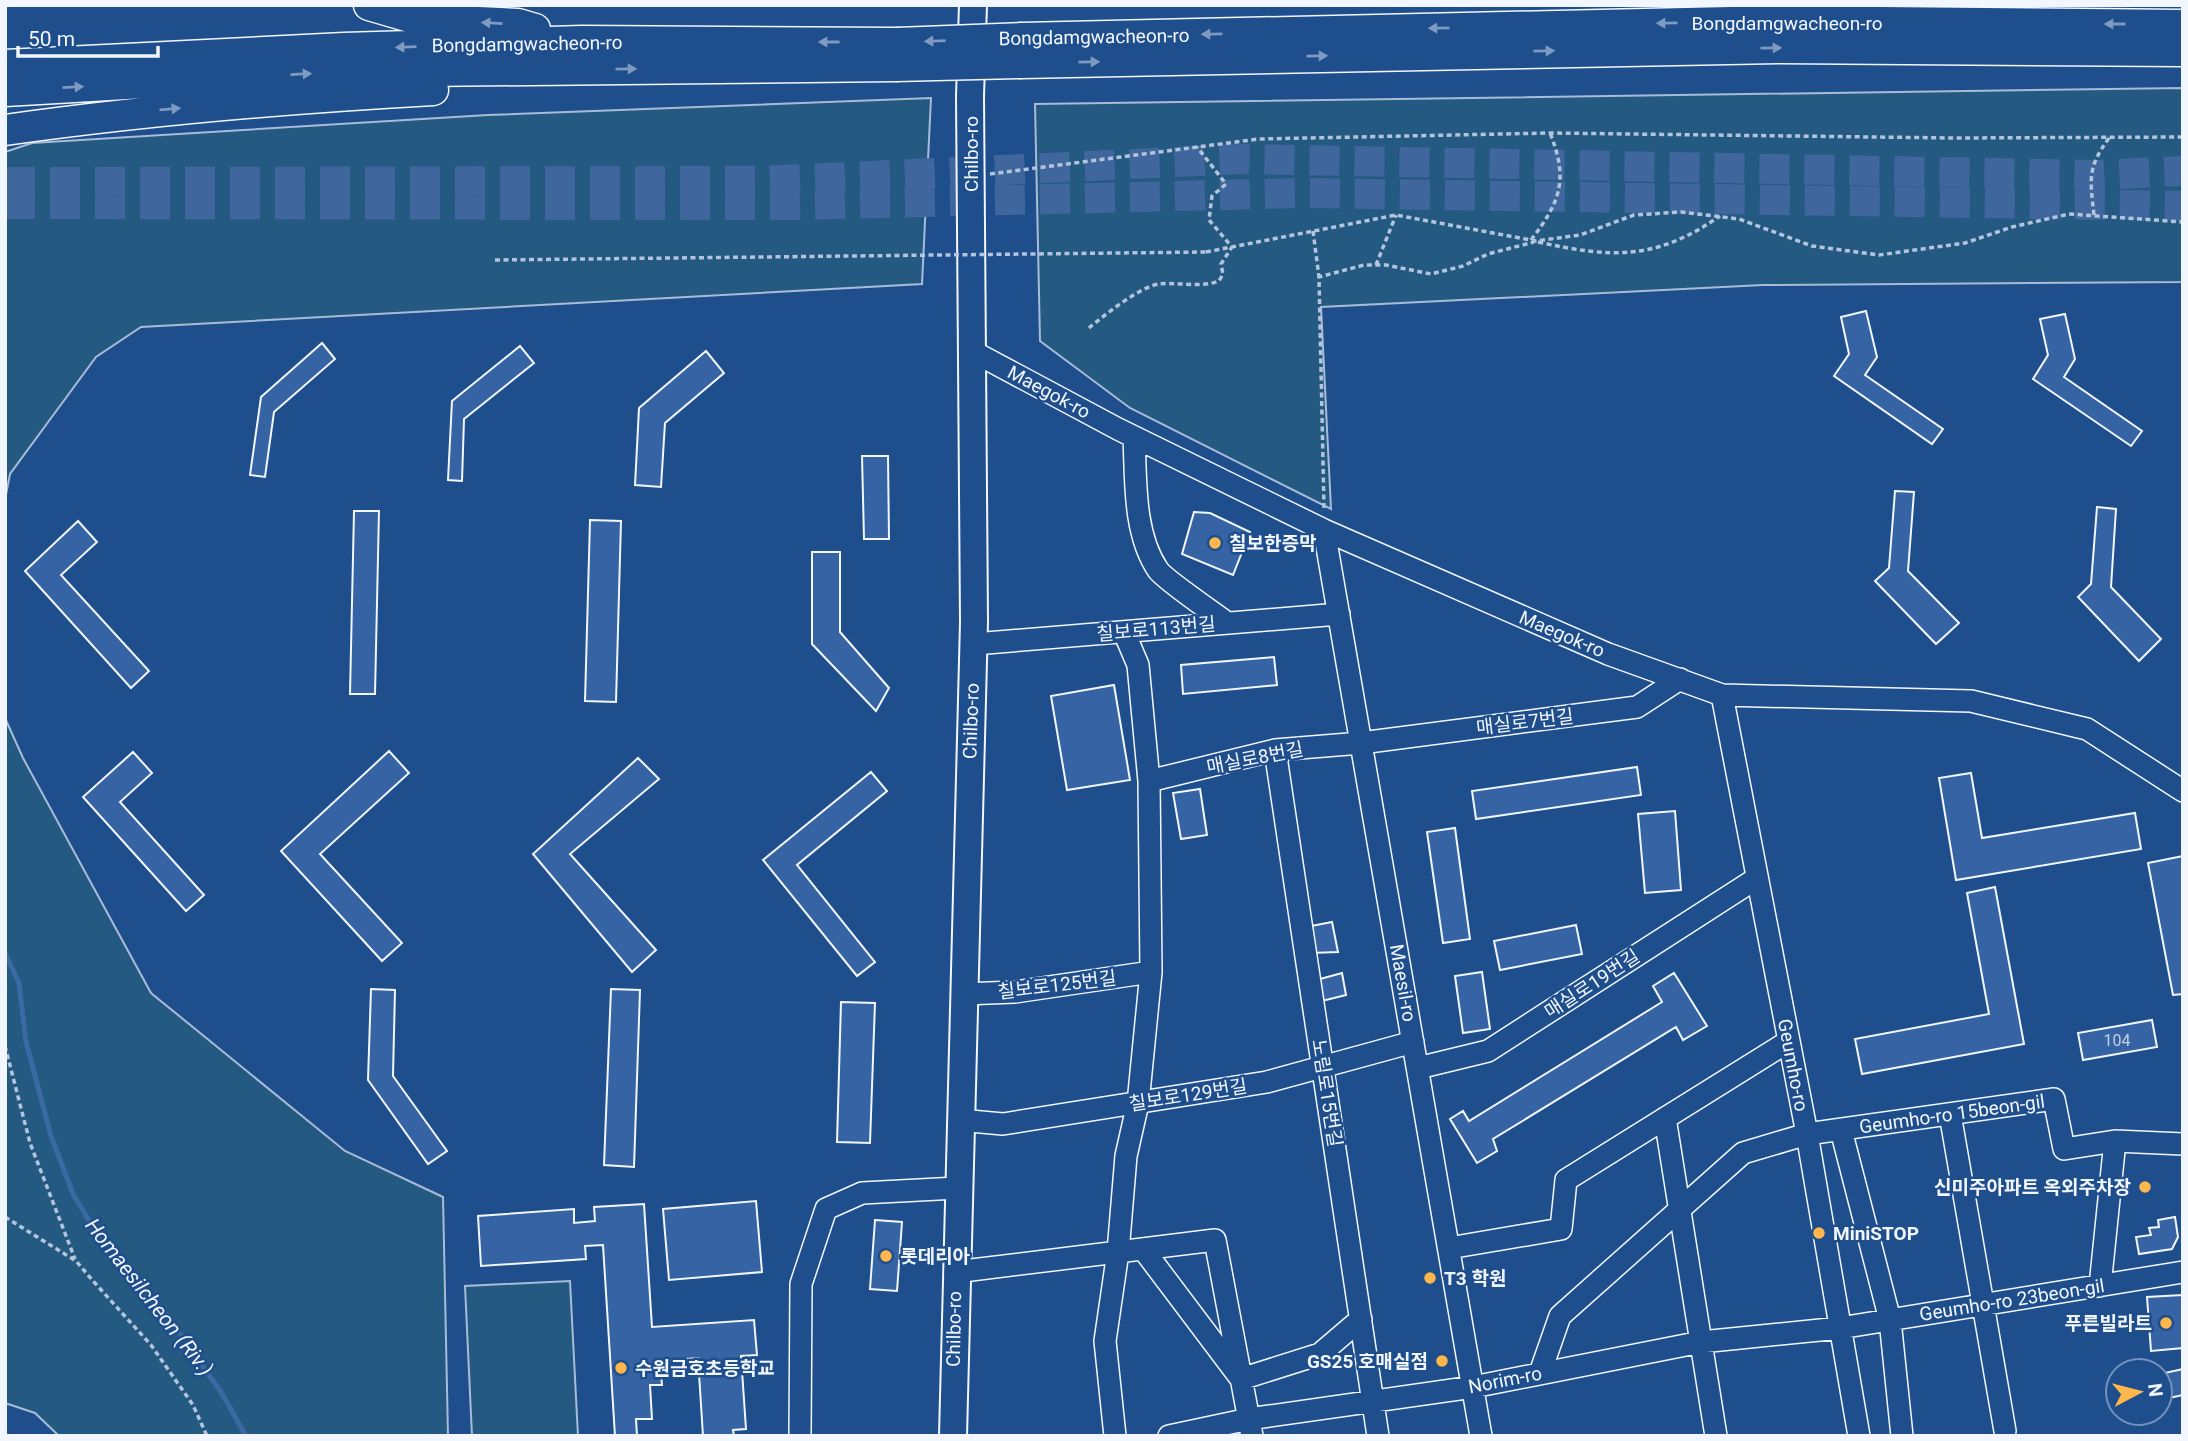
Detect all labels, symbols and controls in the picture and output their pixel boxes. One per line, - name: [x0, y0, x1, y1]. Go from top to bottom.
- street label: Bongdamgwacheon-ro: [1692, 12, 1882, 35]
- scale bar: [18, 14, 158, 58]
- one-way arrow: [481, 17, 503, 28]
- one-way arrow: [1655, 18, 1677, 29]
- one-way arrow: [2103, 18, 2125, 30]
- one-way arrow: [1428, 22, 1450, 34]
- street label: Bongdamgwacheon-ro: [998, 24, 1190, 50]
- text: 50 m: [28, 27, 75, 51]
- one-way arrow: [1200, 28, 1222, 39]
- street label: Bongdamgwacheon-ro: [431, 31, 623, 57]
- one-way arrow: [818, 36, 840, 48]
- one-way arrow: [924, 36, 946, 47]
- one-way arrow: [394, 41, 416, 52]
- one-way arrow: [1761, 42, 1783, 54]
- one-way arrow: [1533, 45, 1555, 57]
- one-way arrow: [1306, 51, 1328, 62]
- one-way arrow: [1078, 56, 1100, 67]
- one-way arrow: [615, 63, 637, 75]
- one-way arrow: [290, 68, 312, 79]
- one-way arrow: [63, 81, 85, 92]
- one-way arrow: [159, 104, 181, 115]
- street label: Chilbo-ro: [960, 116, 983, 192]
- street label: Maegok-ro: [1004, 361, 1094, 423]
- place label: 칠보한증막: [1229, 532, 1316, 555]
- marker: 칠보한증막: [1207, 535, 1223, 551]
- street label: Maegok-ro: [1516, 606, 1608, 662]
- street label: 칠보로113번길: [1096, 612, 1216, 646]
- street label: Chilbo-ro: [958, 683, 984, 759]
- street label: 매실로7번길: [1475, 705, 1575, 739]
- street label: 매실로8번길: [1205, 737, 1305, 779]
- street label: Maesil-ro: [1385, 942, 1421, 1024]
- street label: 매실로19번길: [1540, 945, 1644, 1023]
- street label: 칠보로125번길: [996, 966, 1118, 1004]
- street label: Geumho-ro: [1773, 1017, 1813, 1113]
- house number: 104: [2104, 1031, 2130, 1050]
- street label: 노림로15번길: [1307, 1037, 1347, 1149]
- street label: 칠보로129번길: [1127, 1074, 1249, 1116]
- street label: Geumho-ro 15beon-gil: [1858, 1090, 2046, 1138]
- place label: 신미주아파트 옥외주차장: [1934, 1176, 2131, 1199]
- marker: 신미주아파트 옥외주차장: [2137, 1179, 2153, 1195]
- water label: Homaesilcheon (Riv.): [80, 1214, 218, 1380]
- place label: MiniSTOP: [1833, 1222, 1919, 1245]
- marker: MiniSTOP: [1811, 1225, 1827, 1241]
- place label: 롯데리아: [900, 1245, 970, 1268]
- marker: 롯데리아: [878, 1248, 894, 1264]
- place label: T3 학원: [1444, 1267, 1506, 1290]
- marker: T3 학원: [1422, 1270, 1438, 1286]
- street label: Geumho-ro 23beon-gil: [1918, 1274, 2106, 1326]
- street label: Chilbo-ro: [942, 1291, 966, 1367]
- place label: 푸른빌라트: [2065, 1312, 2152, 1335]
- marker: 푸른빌라트: [2158, 1315, 2174, 1331]
- place label: GS25 호매실점: [1307, 1350, 1428, 1373]
- marker: GS25 호매실점: [1434, 1353, 1450, 1369]
- place label: 수원금호초등학교: [635, 1357, 775, 1380]
- north arrow: [2104, 1357, 2174, 1427]
- marker: 수원금호초등학교: [613, 1360, 629, 1376]
- street label: Norim-ro: [1466, 1362, 1544, 1398]
- text: N: [2143, 1382, 2168, 1398]

